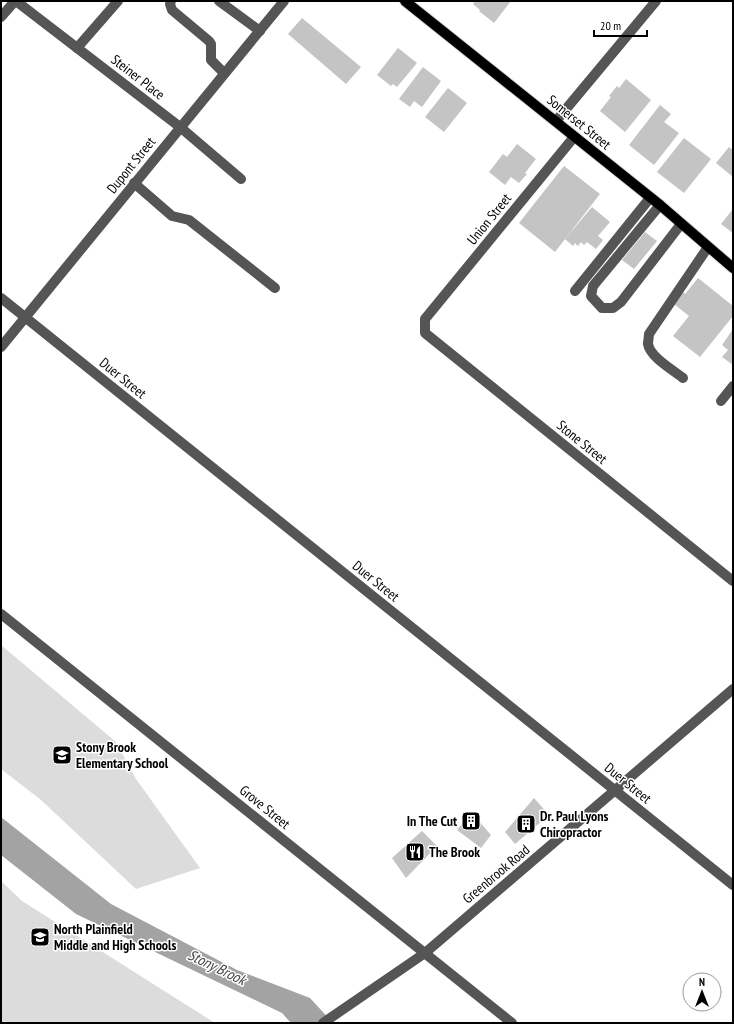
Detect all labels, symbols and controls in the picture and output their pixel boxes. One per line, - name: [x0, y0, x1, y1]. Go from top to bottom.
- scale bar: [594, 12, 647, 38]
- text: 20 m: [600, 18, 621, 33]
- street label: Steiner Place: [108, 51, 169, 104]
- street label: Somerset Street: [543, 91, 615, 153]
- street label: Dupont Street: [103, 133, 159, 197]
- street label: Union Street: [463, 190, 515, 248]
- street label: Duer Street: [96, 354, 150, 402]
- street label: Stone Street: [553, 416, 611, 468]
- street label: Duer Street: [349, 557, 403, 605]
- place label: Stony Brook Elementary School: [76, 738, 169, 772]
- school or university icon: Stony Brook Elementary School: [51, 744, 73, 766]
- street label: Duer Street: [601, 759, 655, 807]
- street label: Grove Street: [236, 781, 294, 833]
- place label: Dr. Paul Lyons Chiropractor: [540, 807, 609, 841]
- building icon: In The Cut: [460, 810, 482, 832]
- place label: In The Cut: [407, 812, 457, 830]
- building icon: Dr. Paul Lyons Chiropractor: [515, 813, 537, 835]
- restaurant icon: The Brook: [404, 841, 426, 863]
- street label: Greenbrook Road: [459, 841, 533, 907]
- place label: The Brook: [429, 843, 480, 861]
- place label: North Plainfield Middle and High Schools: [54, 920, 177, 954]
- school or university icon: North Plainfield Middle and High Schools: [29, 926, 51, 948]
- water label: Stony Brook: [185, 945, 251, 990]
- north arrow: [682, 972, 722, 1012]
- text: N: [699, 975, 705, 989]

